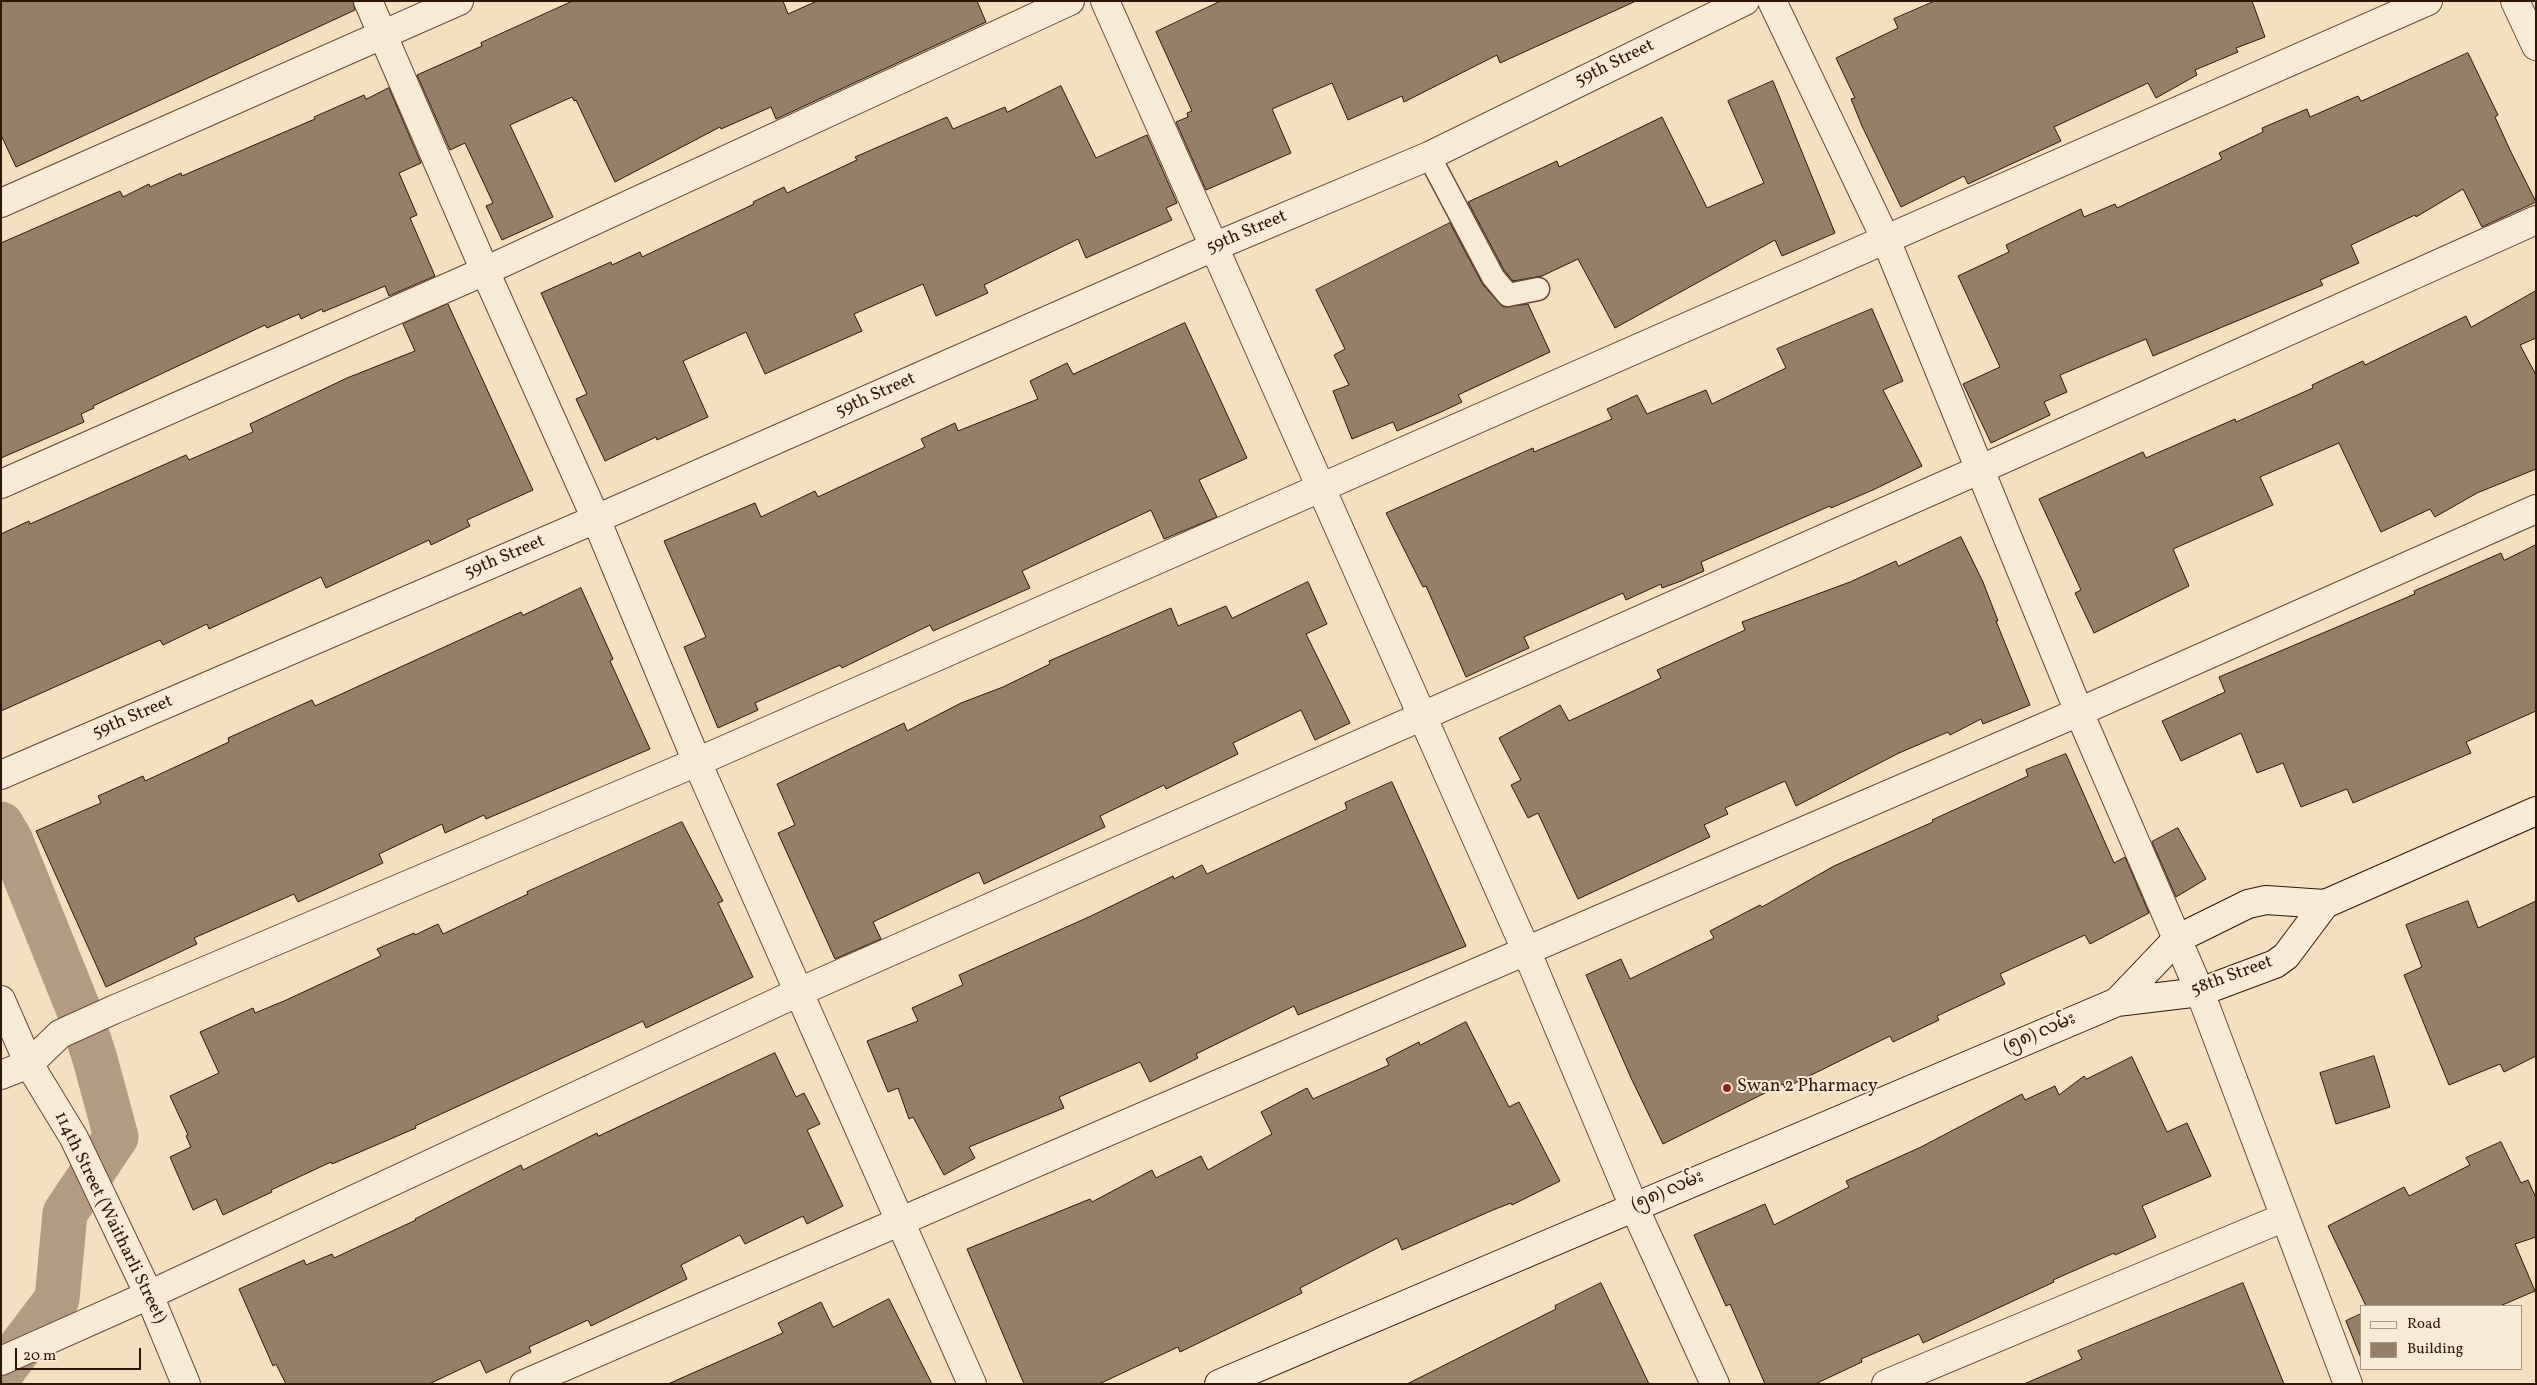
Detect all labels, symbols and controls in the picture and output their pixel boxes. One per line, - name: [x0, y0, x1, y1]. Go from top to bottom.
- street label: 59th Street: [1572, 36, 1658, 92]
- street label: 59th Street: [1203, 206, 1291, 260]
- street label: 59th Street: [833, 369, 919, 423]
- street label: 59th Street: [461, 531, 549, 585]
- street label: 59th Street: [89, 691, 177, 745]
- street label: 58th Street: [2188, 952, 2276, 1002]
- street label: (၅၈) လမ်း: [2001, 1009, 2079, 1059]
- place label: Swan 2 Pharmacy: [1737, 1077, 1878, 1099]
- marker: Swan 2 Pharmacy: [1721, 1082, 1733, 1094]
- street label: 114th Street (Waitharli Street): [48, 1109, 170, 1327]
- street label: (၅၈) လမ်း: [1629, 1167, 1707, 1217]
- legend: [2360, 1305, 2522, 1370]
- text: Road: [2407, 1314, 2441, 1335]
- scale bar: [18, 1338, 144, 1370]
- text: Building: [2407, 1339, 2463, 1360]
- text: 20 m: [23, 1346, 56, 1367]

